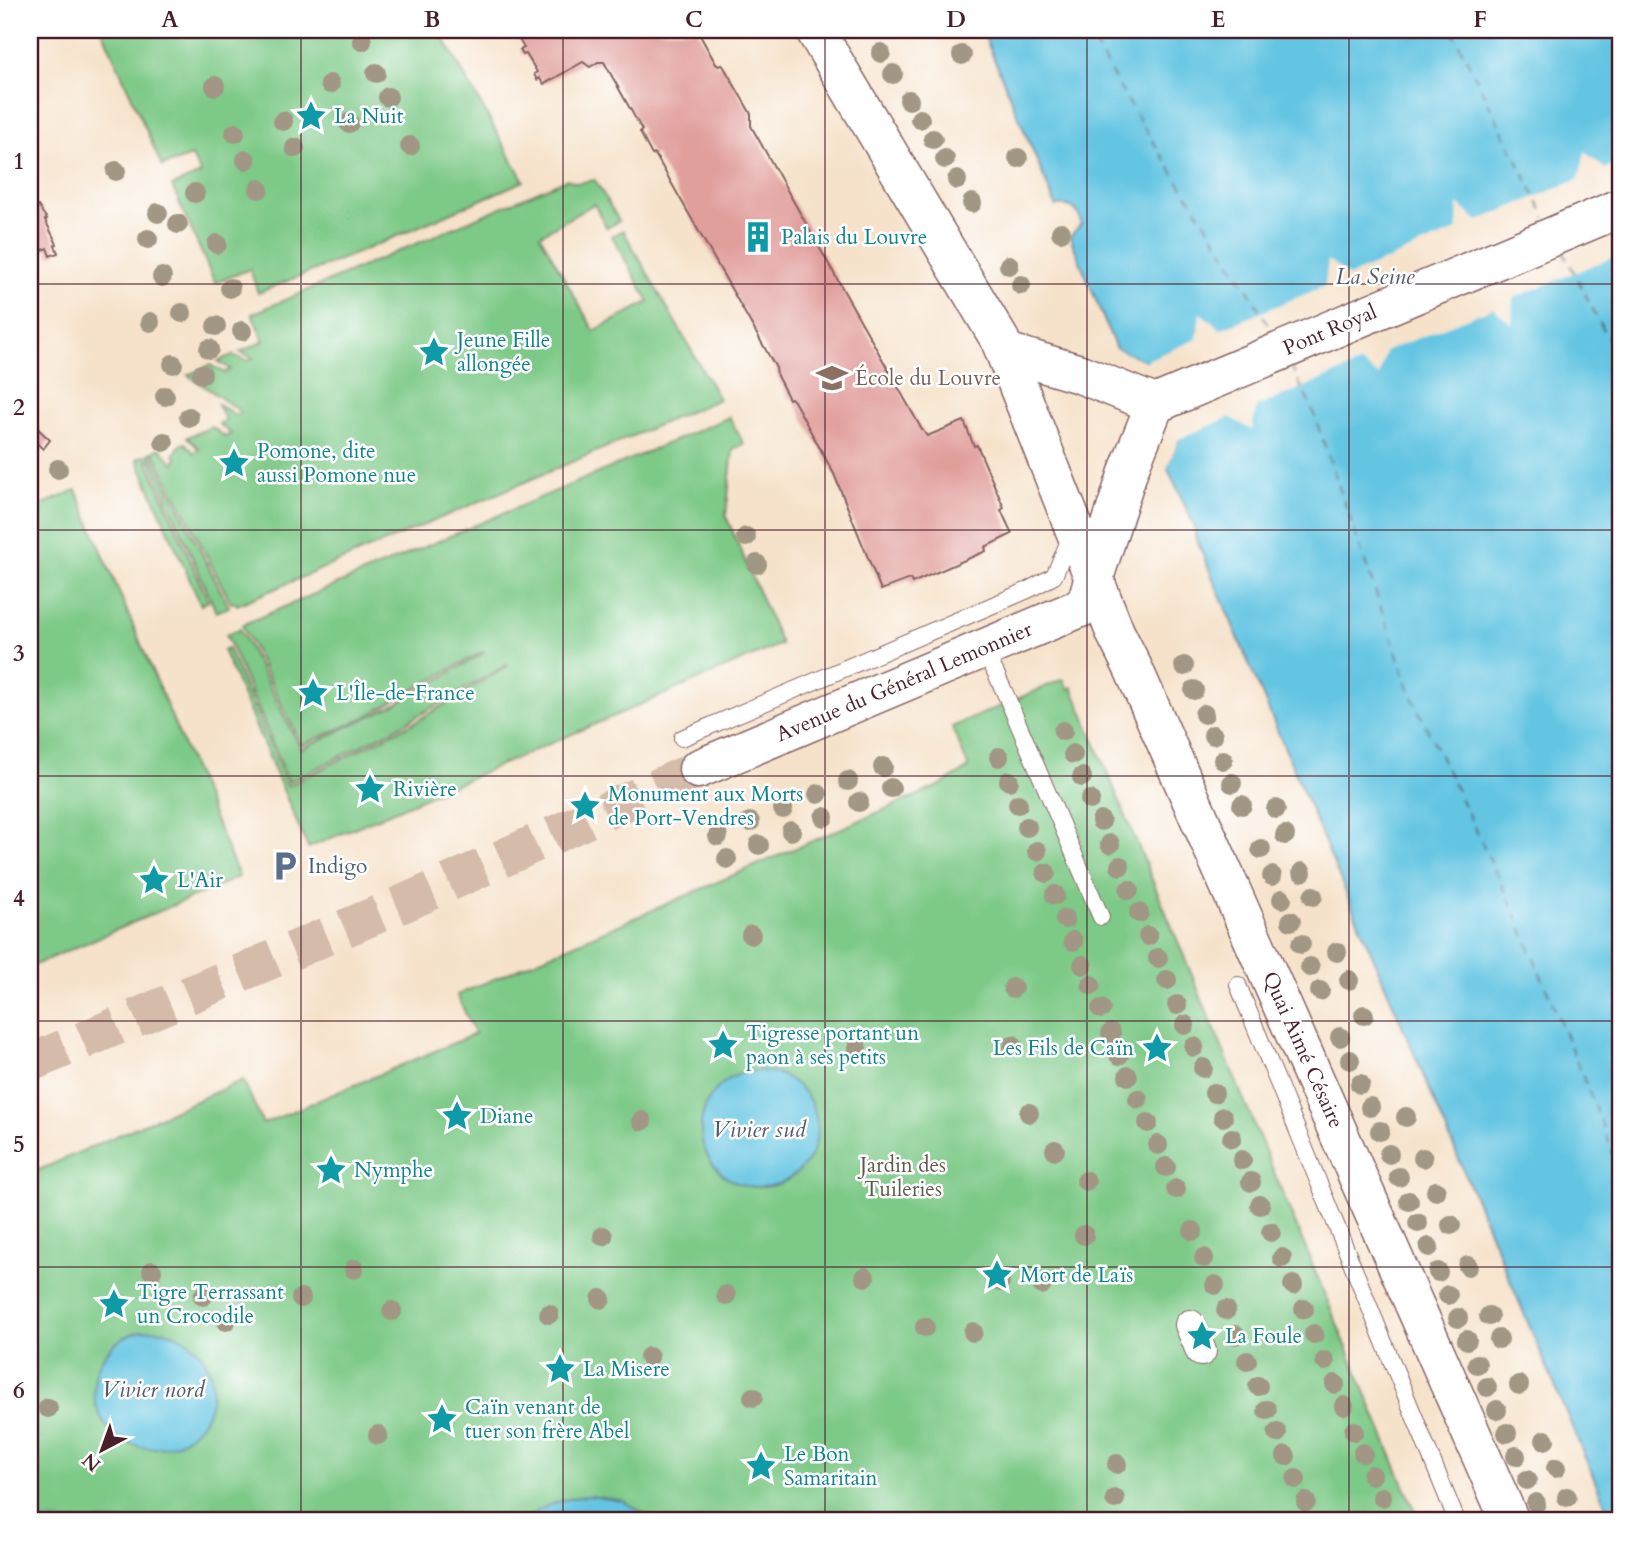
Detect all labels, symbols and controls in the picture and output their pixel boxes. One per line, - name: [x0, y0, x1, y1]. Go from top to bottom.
- text: A: [161, 4, 179, 35]
- text: B: [424, 4, 440, 35]
- text: C: [685, 4, 703, 35]
- text: D: [946, 4, 966, 35]
- text: E: [1211, 4, 1225, 35]
- text: F: [1473, 4, 1487, 35]
- place icon: La Nuit: [294, 99, 328, 133]
- place label: La Nuit: [334, 102, 404, 131]
- text: 1: [13, 146, 25, 177]
- building icon: Palais du Louvre: [741, 220, 775, 254]
- place label: Palais du Louvre: [781, 223, 927, 252]
- water label: La Seine: [1335, 261, 1415, 292]
- street label: Pont Royal: [1279, 297, 1381, 363]
- place label: Jeune Fille allongée: [454, 326, 550, 379]
- place icon: Jeune Fille allongée: [417, 335, 451, 369]
- school or university icon: École du Louvre: [815, 361, 849, 395]
- place label: École du Louvre: [855, 364, 1001, 393]
- text: 2: [13, 392, 25, 423]
- place label: Pomone, dite aussi Pomone nue: [257, 437, 416, 490]
- place icon: Pomone, dite aussi Pomone nue: [217, 446, 251, 480]
- street label: Avenue du Général Lemonnier: [771, 615, 1037, 749]
- text: 3: [13, 638, 25, 669]
- place icon: L'Île-de-France: [296, 676, 330, 710]
- place label: L'Île-de-France: [336, 679, 475, 708]
- place icon: Rivière: [353, 772, 387, 806]
- place label: Rivière: [393, 775, 457, 804]
- place label: Monument aux Morts de Port-Vendres: [608, 780, 803, 833]
- place icon: Monument aux Morts de Port-Vendres: [568, 789, 602, 823]
- parking icon: Indigo: [268, 849, 302, 883]
- place label: Indigo: [308, 852, 367, 881]
- place icon: L'Air: [137, 863, 171, 897]
- place label: L'Air: [177, 866, 223, 895]
- text: 4: [13, 883, 25, 914]
- street label: Quai Aimé Césaire: [1255, 967, 1351, 1133]
- place label: Tigresse portant un paon à ses petits: [746, 1019, 919, 1072]
- place icon: Tigresse portant un paon à ses petits: [706, 1028, 740, 1062]
- place icon: Les Fils de Caïn: [1140, 1031, 1174, 1065]
- place label: Les Fils de Caïn: [993, 1034, 1134, 1063]
- place icon: Diane: [440, 1099, 474, 1133]
- place label: Diane: [480, 1102, 534, 1131]
- water label: Vivier sud: [712, 1114, 807, 1145]
- text: 5: [13, 1129, 25, 1160]
- park label: Jardin des Tuileries: [857, 1151, 946, 1204]
- place icon: Nymphe: [314, 1153, 348, 1187]
- place label: Nymphe: [354, 1156, 433, 1185]
- place icon: Mort de Laïs: [980, 1258, 1014, 1292]
- place label: Mort de Laïs: [1020, 1261, 1133, 1290]
- place label: Tigre Terrassant un Crocodile: [137, 1278, 284, 1331]
- place icon: Tigre Terrassant un Crocodile: [97, 1287, 131, 1321]
- place icon: La Foule: [1185, 1319, 1219, 1353]
- place label: La Foule: [1225, 1322, 1302, 1351]
- place icon: La Misere: [543, 1352, 577, 1386]
- place label: La Misere: [583, 1355, 670, 1384]
- water label: Vivier nord: [101, 1374, 206, 1405]
- text: 6: [13, 1375, 25, 1406]
- place label: Caïn venant de tuer son frère Abel: [465, 1393, 629, 1446]
- place icon: Caïn venant de tuer son frère Abel: [425, 1402, 459, 1436]
- north arrow: [66, 1414, 136, 1484]
- place label: Le Bon Samaritain: [784, 1440, 878, 1493]
- text: N: [76, 1447, 106, 1477]
- place icon: Le Bon Samaritain: [744, 1449, 778, 1483]

